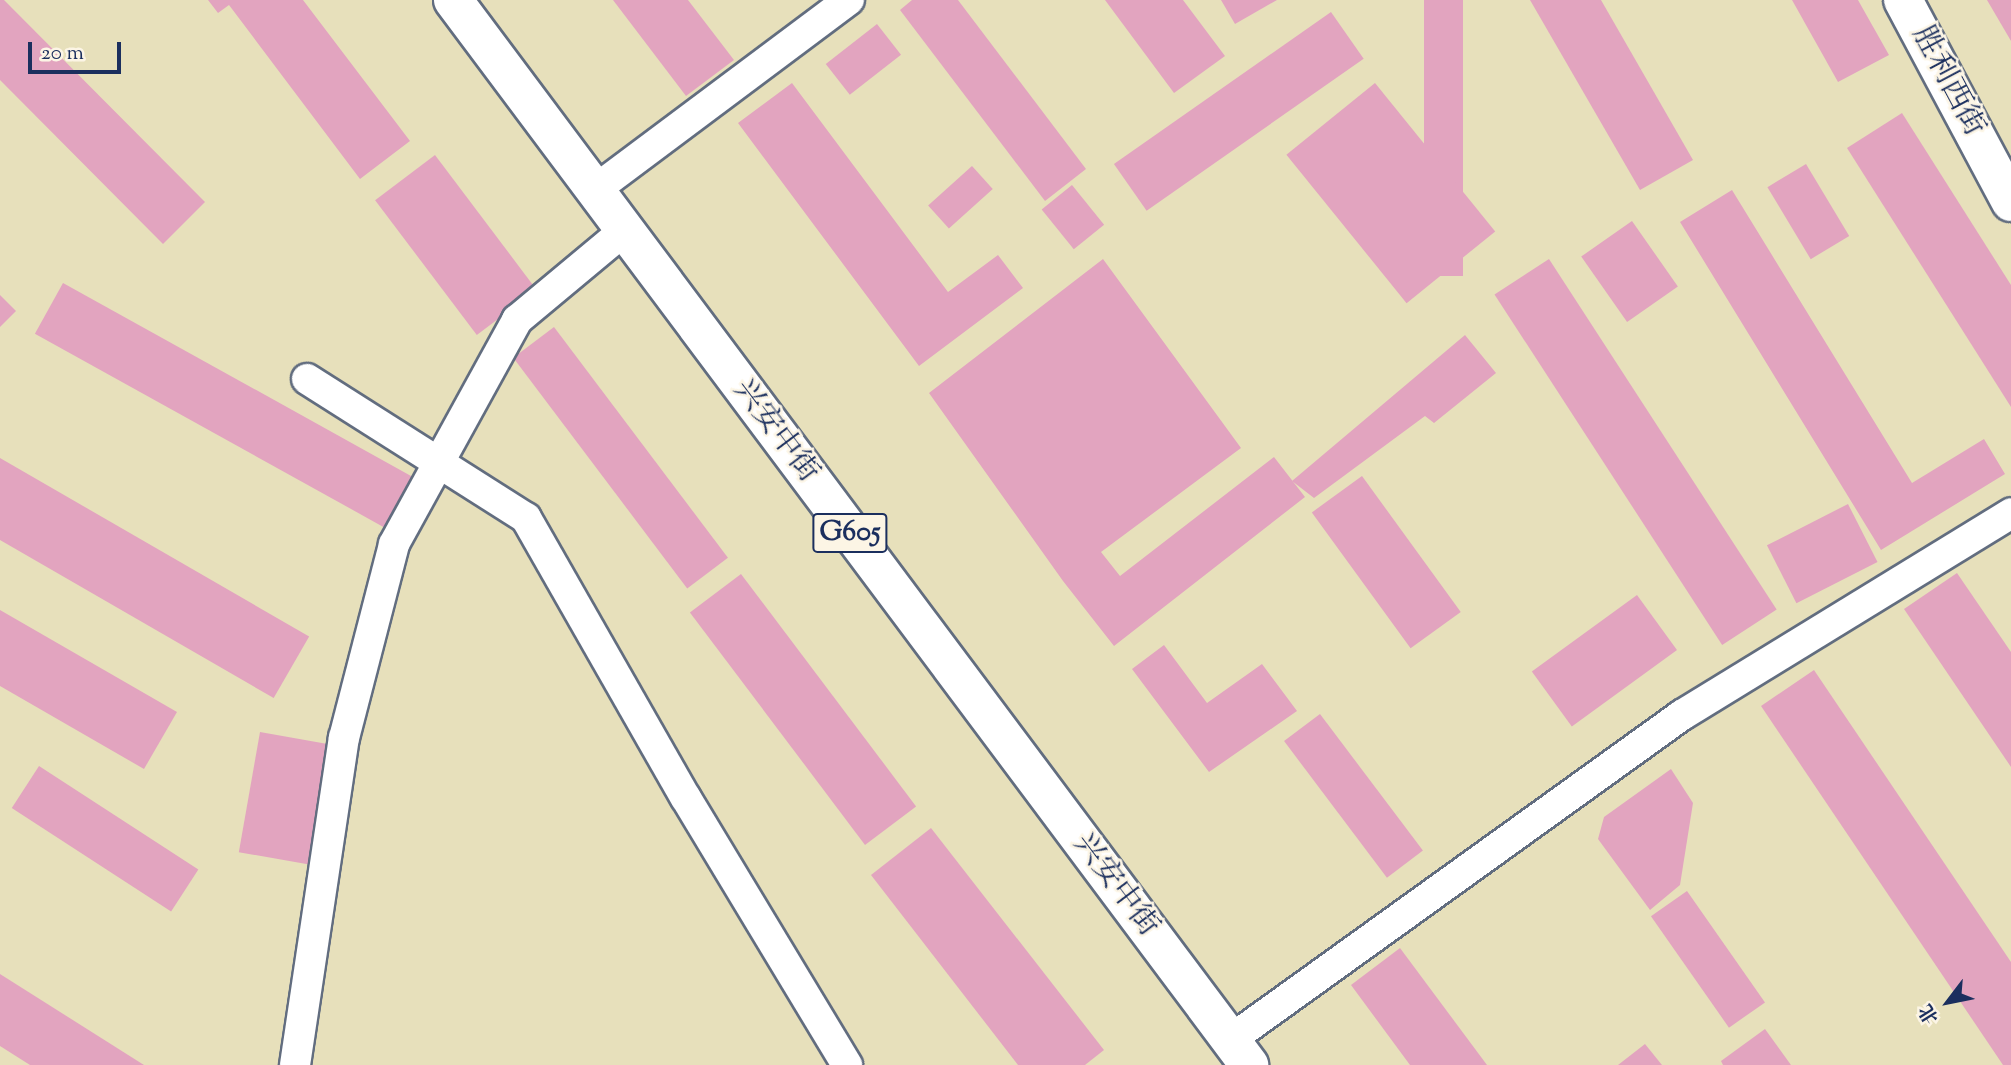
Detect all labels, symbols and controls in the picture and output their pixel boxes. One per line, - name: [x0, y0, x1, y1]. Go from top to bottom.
- street label: 胜利西街: [1903, 21, 1991, 143]
- scale bar: [32, 28, 124, 72]
- text: 20 m: [41, 39, 84, 69]
- street label: 兴安中街: [725, 373, 825, 491]
- road number: G605: [812, 508, 888, 558]
- street label: 兴安中街: [1065, 827, 1165, 945]
- north arrow: [1913, 967, 1983, 1037]
- text: 北: [1913, 998, 1946, 1029]

